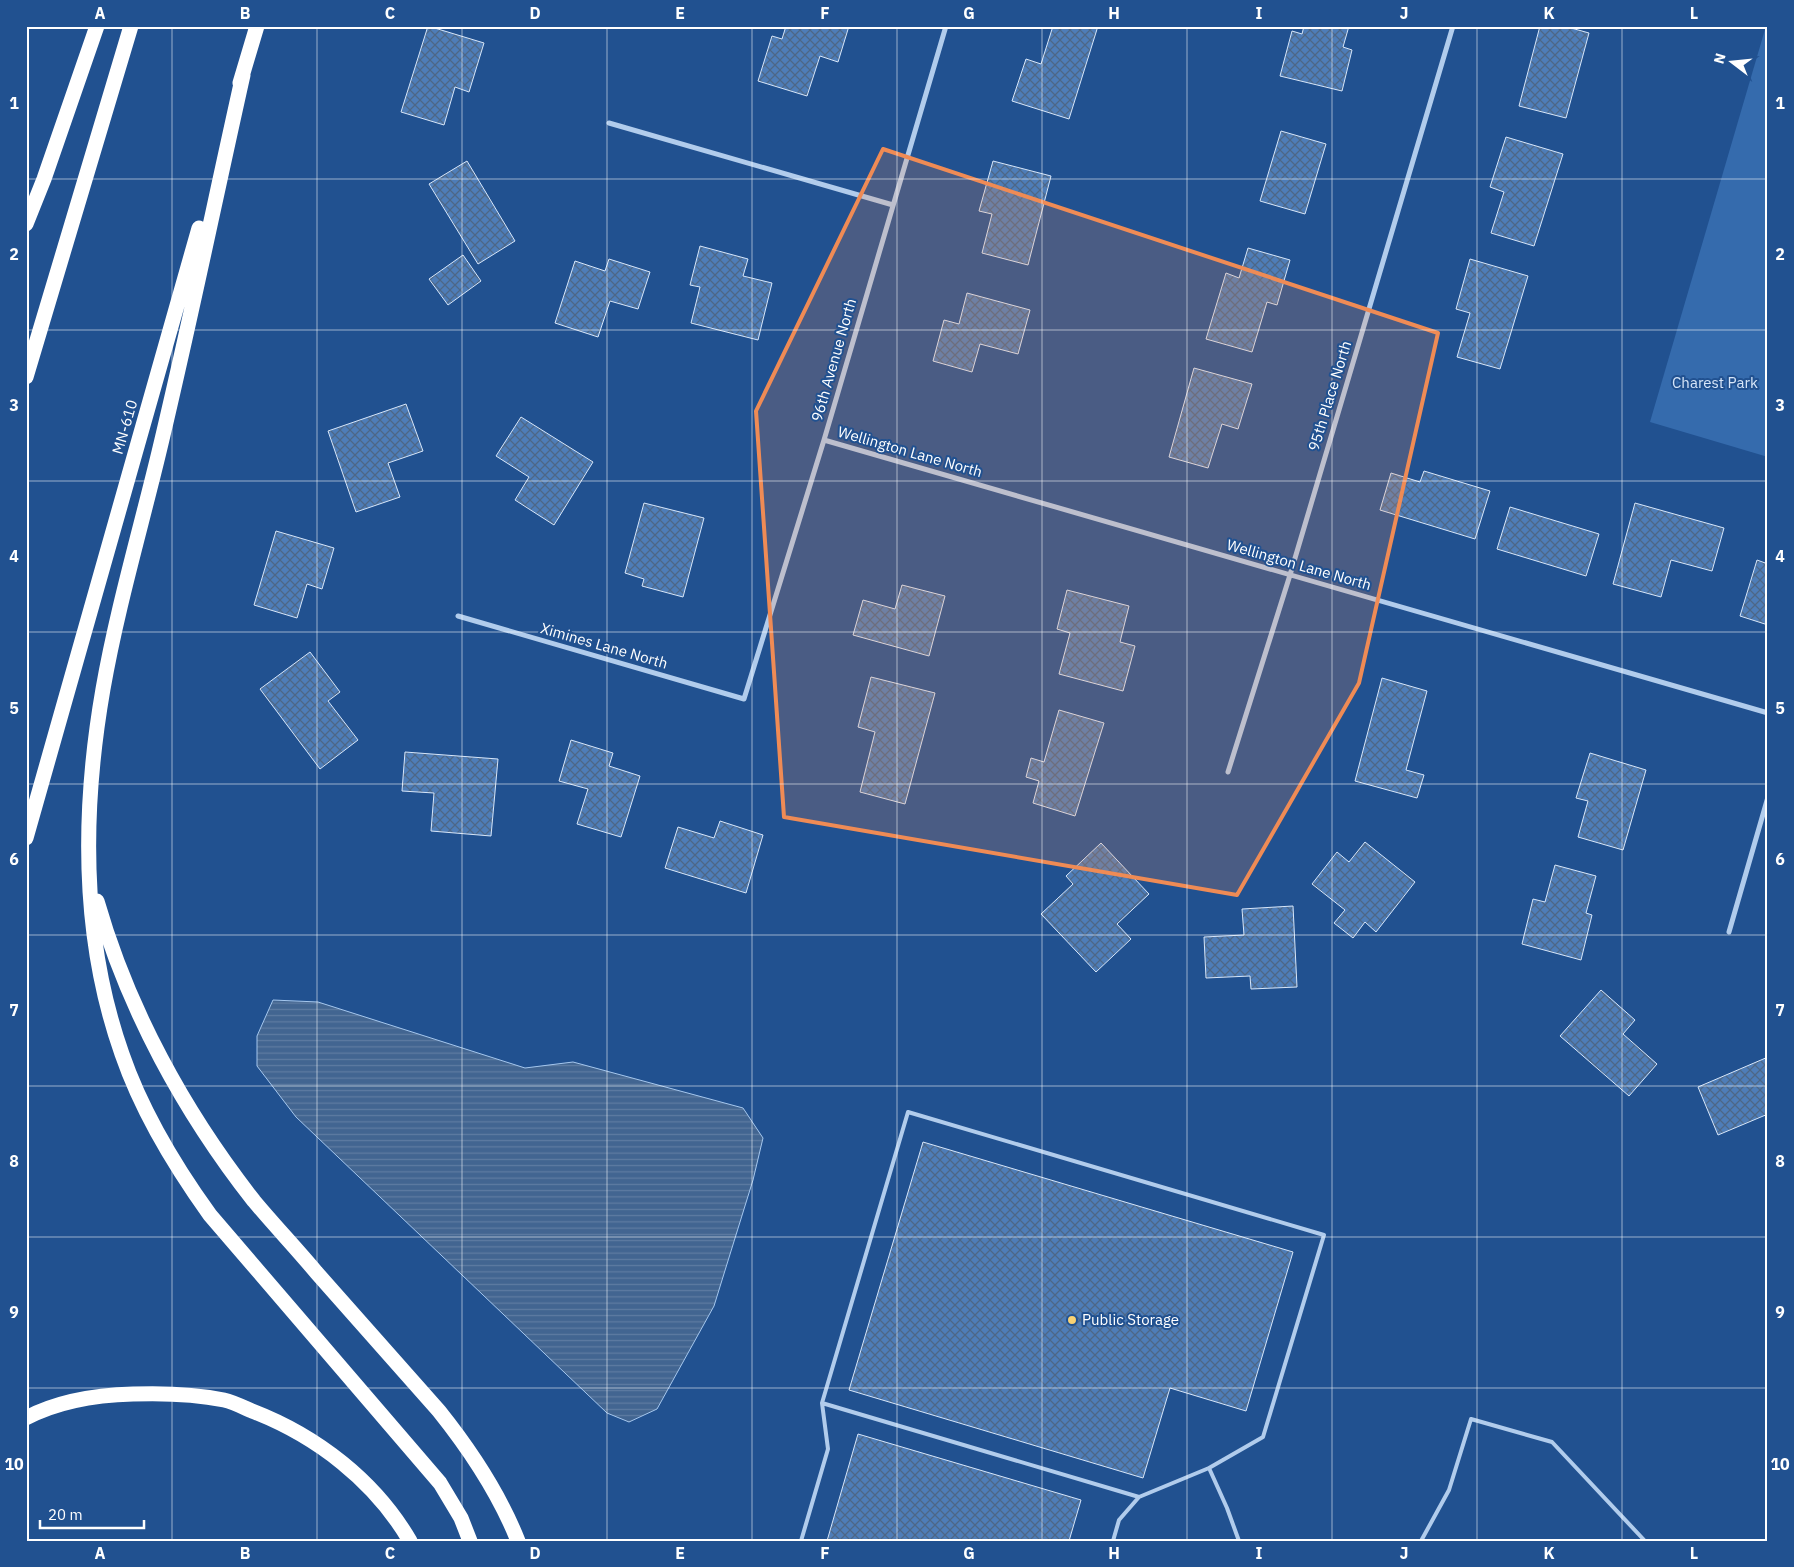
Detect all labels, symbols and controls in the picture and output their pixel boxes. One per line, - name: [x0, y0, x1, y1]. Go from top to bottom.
- text: A: [95, 3, 106, 23]
- text: B: [240, 3, 251, 23]
- text: C: [385, 3, 395, 23]
- text: D: [529, 3, 541, 23]
- text: E: [675, 3, 685, 23]
- text: F: [820, 3, 830, 23]
- text: G: [963, 3, 975, 23]
- text: H: [1108, 3, 1120, 23]
- text: I: [1256, 3, 1263, 23]
- text: J: [1400, 3, 1408, 23]
- text: K: [1543, 3, 1555, 23]
- text: L: [1690, 3, 1698, 23]
- north arrow: [1706, 38, 1756, 88]
- text: N: [1709, 51, 1730, 66]
- text: 1: [9, 93, 19, 113]
- text: 1: [1775, 93, 1785, 113]
- text: 2: [9, 244, 19, 264]
- text: 2: [1775, 244, 1785, 264]
- street label: 96th Avenue North: [807, 296, 860, 424]
- street label: 95th Place North: [1304, 339, 1355, 453]
- park label: Charest Park: [1672, 373, 1758, 392]
- text: 3: [9, 395, 19, 415]
- text: 3: [1775, 395, 1785, 415]
- street label: MN-610: [108, 397, 141, 456]
- street label: Wellington Lane North: [836, 422, 985, 481]
- street label: Wellington Lane North: [1225, 535, 1374, 594]
- text: 4: [9, 546, 19, 566]
- text: 4: [1775, 546, 1785, 566]
- street label: Ximines Lane North: [538, 618, 670, 673]
- text: 5: [9, 698, 19, 718]
- text: 5: [1775, 698, 1785, 718]
- text: 6: [9, 849, 19, 869]
- text: 6: [1775, 849, 1785, 869]
- text: 7: [9, 1000, 19, 1020]
- text: 7: [1775, 1000, 1785, 1020]
- text: 8: [9, 1151, 19, 1171]
- text: 8: [1775, 1151, 1785, 1171]
- text: 9: [9, 1302, 19, 1322]
- text: 9: [1775, 1302, 1785, 1322]
- place label: Public Storage: [1082, 1310, 1179, 1329]
- marker: Public Storage: [1066, 1314, 1078, 1326]
- text: 10: [4, 1454, 24, 1474]
- text: 10: [1770, 1454, 1790, 1474]
- scale bar: [40, 1497, 144, 1529]
- text: 20 m: [48, 1505, 83, 1524]
- text: A: [95, 1543, 106, 1563]
- text: B: [240, 1543, 251, 1563]
- text: C: [385, 1543, 395, 1563]
- text: D: [529, 1543, 541, 1563]
- text: E: [675, 1543, 685, 1563]
- text: F: [820, 1543, 830, 1563]
- text: G: [963, 1543, 975, 1563]
- text: H: [1108, 1543, 1120, 1563]
- text: I: [1256, 1543, 1263, 1563]
- text: J: [1400, 1543, 1408, 1563]
- text: K: [1543, 1543, 1555, 1563]
- text: L: [1690, 1543, 1698, 1563]

